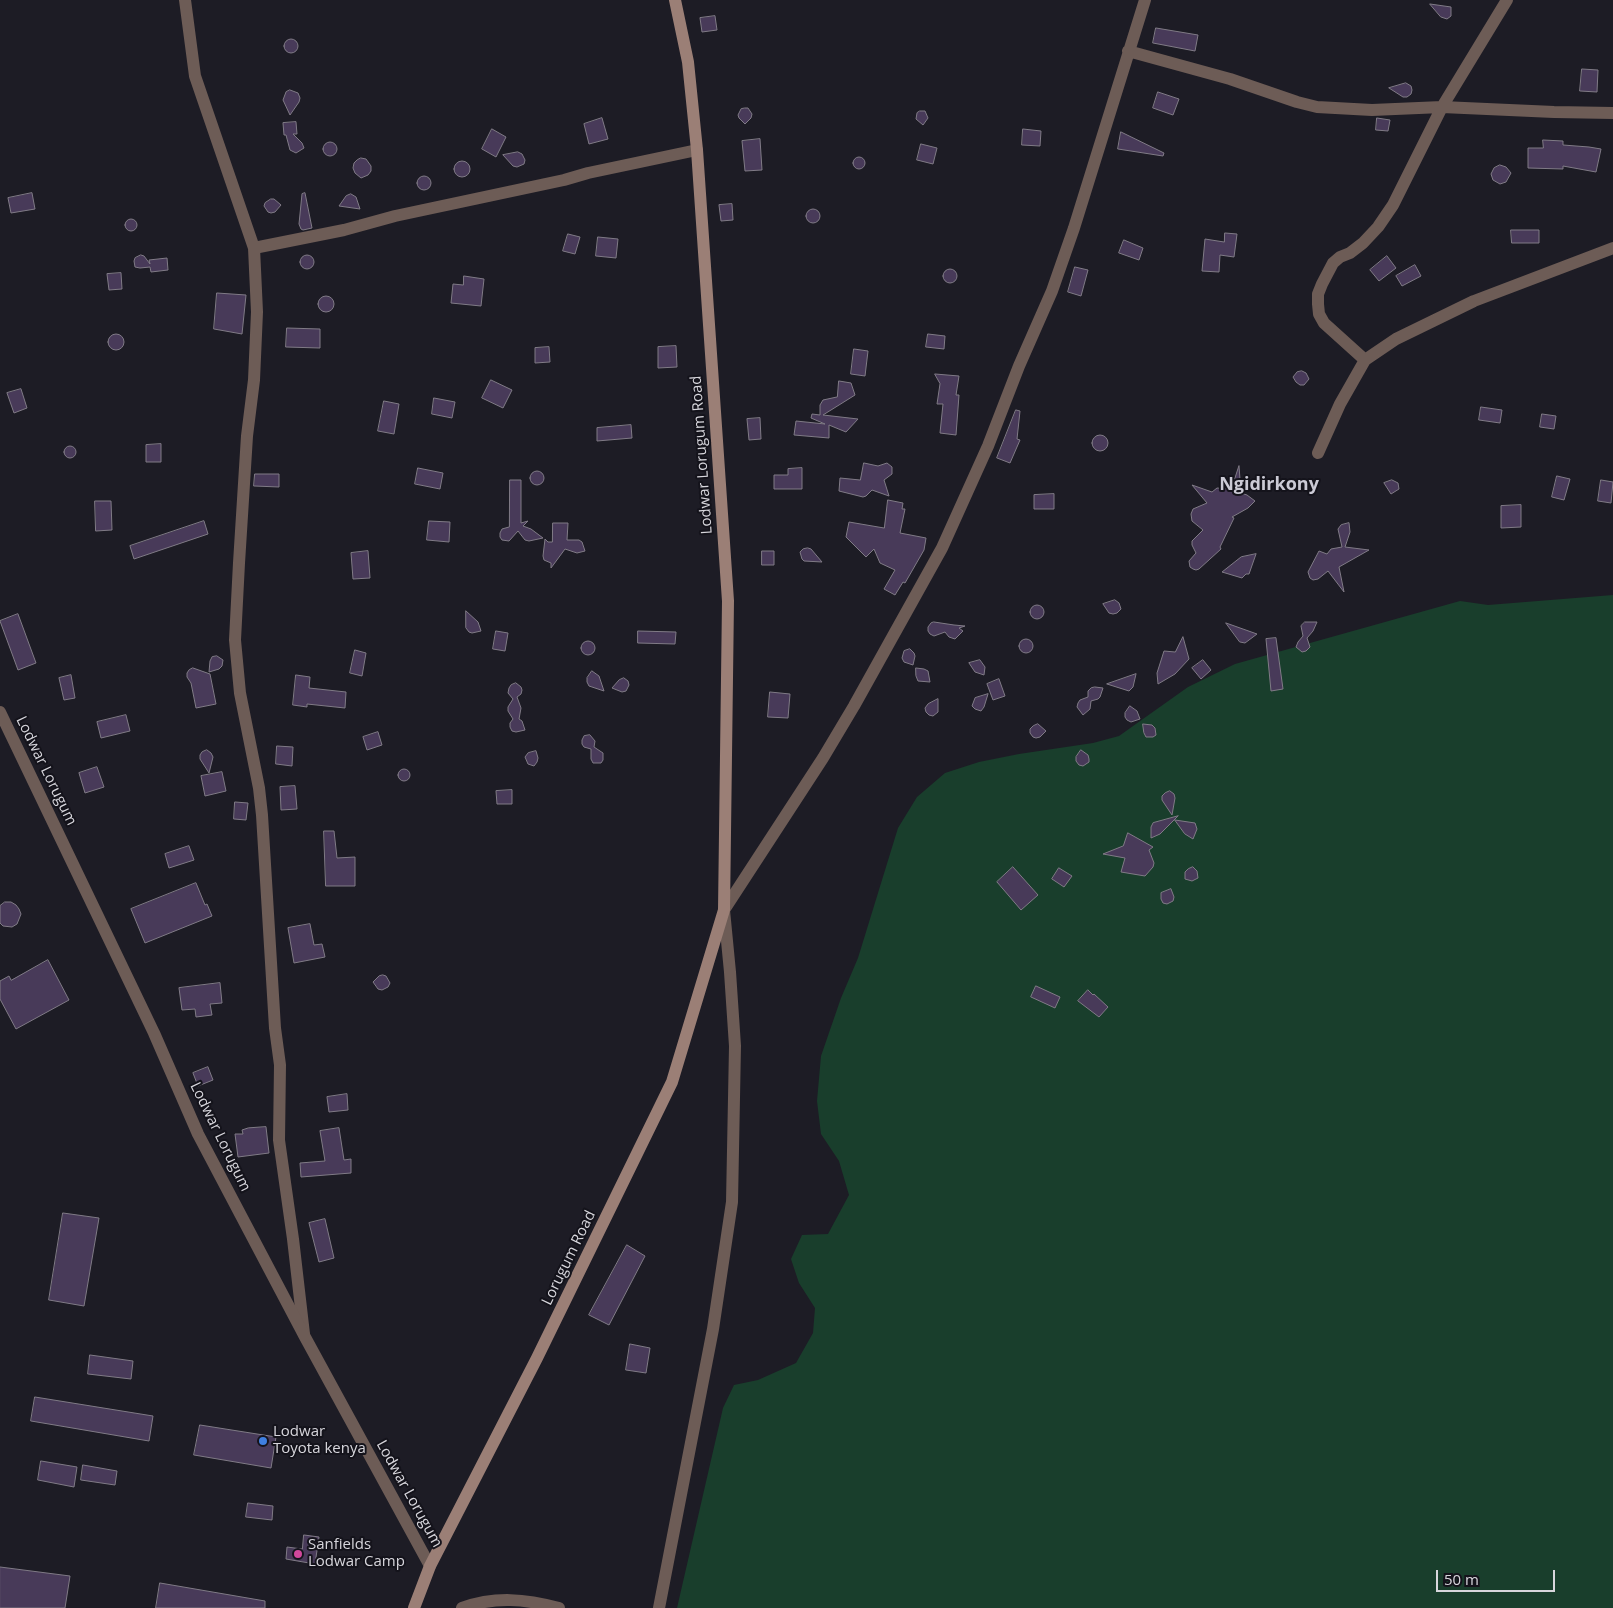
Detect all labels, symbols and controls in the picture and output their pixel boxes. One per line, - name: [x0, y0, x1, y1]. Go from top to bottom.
- street label: Lodwar Lorugum Road: [687, 375, 717, 535]
- district label: Ngidirkony: [1219, 474, 1319, 496]
- street label: Lodwar Lorugum: [12, 713, 80, 829]
- street label: Lodwar Lorugum: [186, 1079, 254, 1195]
- street label: Lorugum Road: [538, 1208, 600, 1308]
- place label: Lodwar Toyota kenya: [273, 1423, 366, 1458]
- marker: Lodwar Toyota kenya: [257, 1435, 269, 1447]
- street label: Lodwar Lorugum: [372, 1437, 446, 1551]
- place label: Sanfields Lodwar Camp: [308, 1536, 405, 1571]
- marker: Sanfields Lodwar Camp: [292, 1548, 304, 1560]
- scale bar: [1438, 1560, 1557, 1592]
- text: 50 m: [1444, 1569, 1479, 1589]

